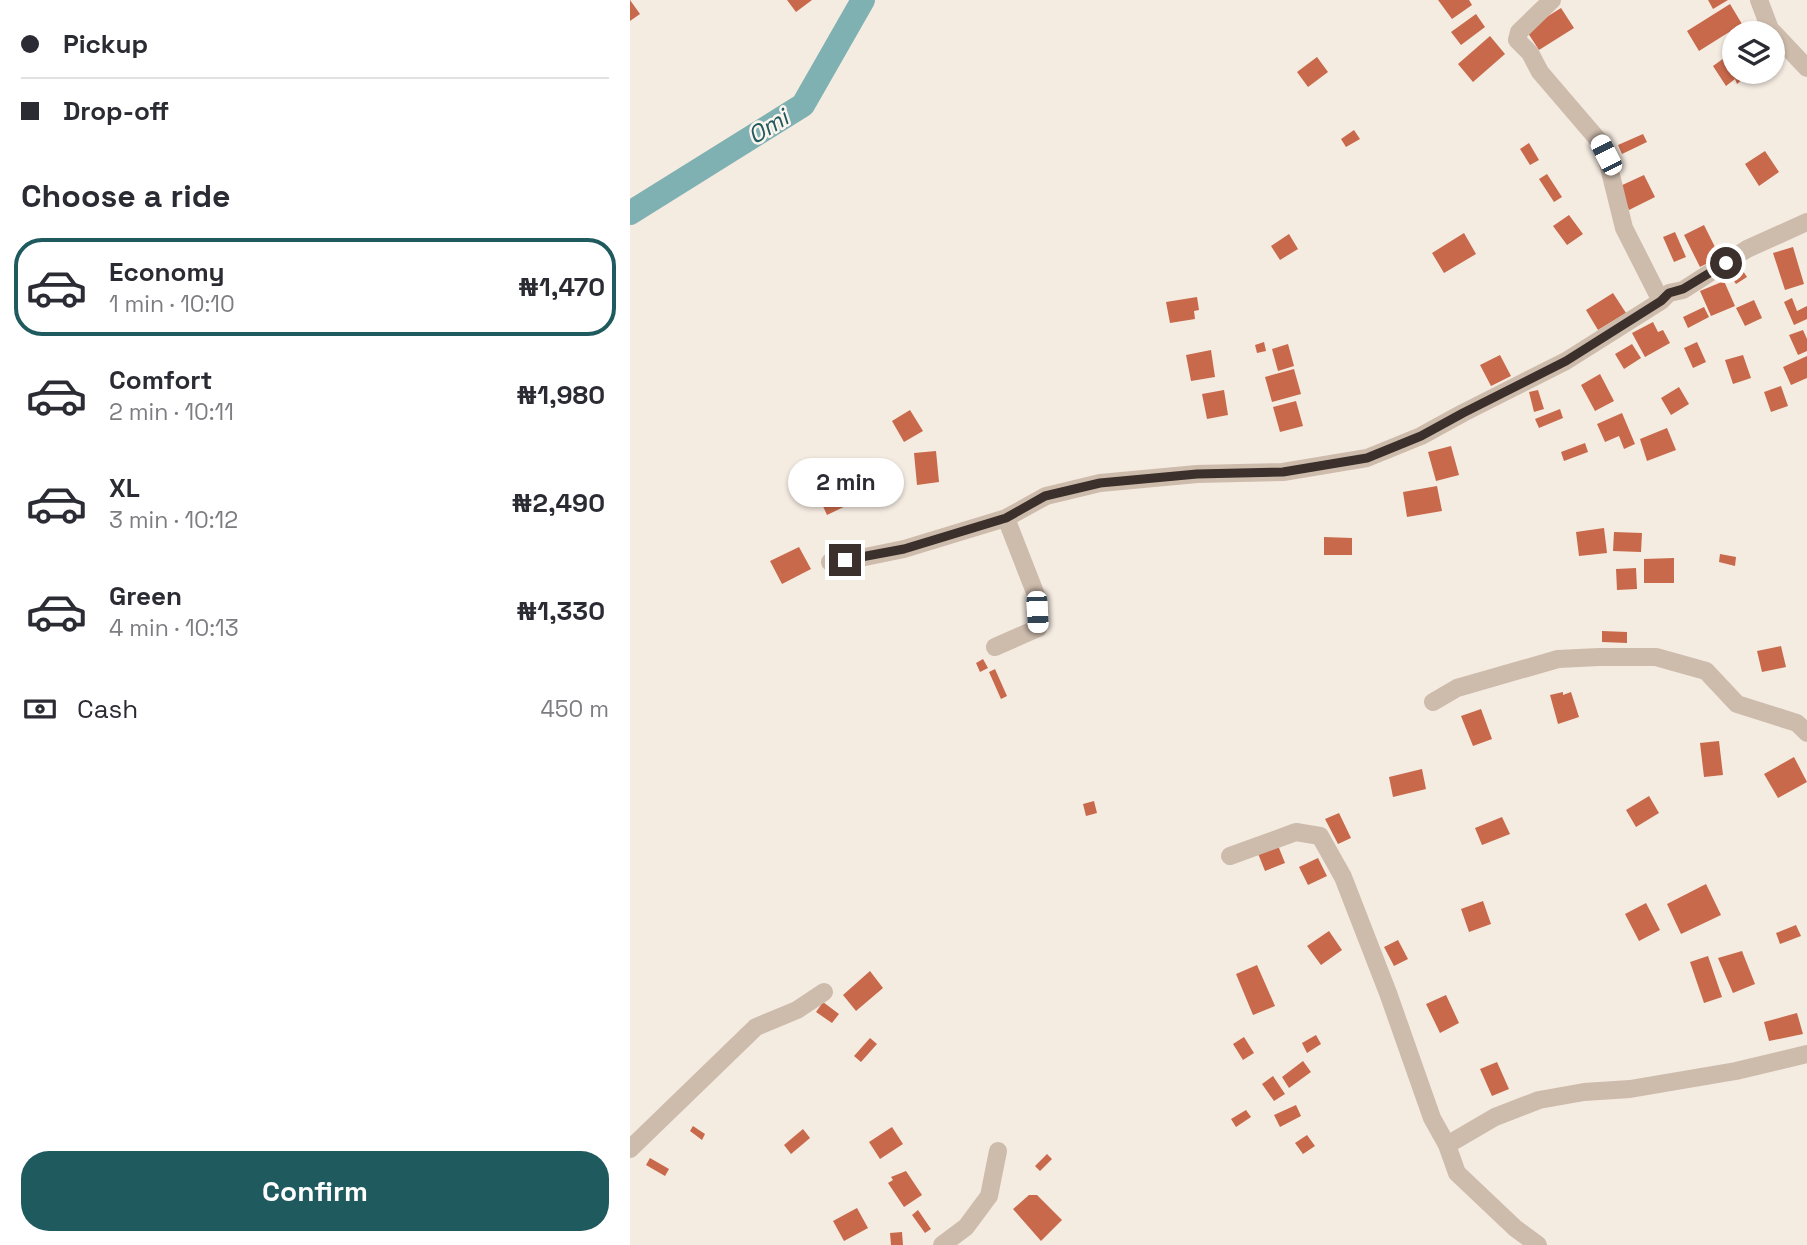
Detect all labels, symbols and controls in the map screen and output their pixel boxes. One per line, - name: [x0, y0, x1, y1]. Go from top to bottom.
- map controls: [1722, 21, 1785, 84]
- button: layers: [1722, 21, 1785, 84]
- text: Pickup: [63, 27, 148, 61]
- text: Drop-off: [63, 94, 169, 128]
- water label: Omi: [741, 100, 797, 151]
- car: [1588, 132, 1625, 178]
- text: Choose a ride: [21, 176, 231, 216]
- route start: [1710, 247, 1742, 279]
- text: Economy: [109, 255, 225, 289]
- icon: car: [25, 256, 88, 319]
- text: ₦1,470: [518, 270, 605, 304]
- text: 1 min · 10:10: [109, 289, 235, 319]
- text: Comfort: [109, 363, 212, 397]
- icon: car: [25, 364, 88, 427]
- text: ₦1,980: [516, 378, 605, 412]
- text: 2 min · 10:11: [109, 397, 234, 427]
- callout: 2 min: [787, 458, 903, 508]
- text: 2 min: [816, 467, 876, 497]
- text: XL: [109, 471, 140, 505]
- icon: car: [25, 472, 88, 535]
- text: ₦2,490: [512, 486, 605, 520]
- text: 3 min · 10:12: [109, 505, 238, 535]
- route end: [829, 544, 861, 576]
- text: Green: [109, 579, 182, 613]
- icon: car: [25, 580, 88, 643]
- car: [1026, 590, 1049, 634]
- text: ₦1,330: [516, 594, 605, 628]
- text: 4 min · 10:13: [109, 613, 239, 643]
- icon: cash: [21, 690, 59, 728]
- text: Cash: [77, 692, 138, 726]
- text: 450 m: [540, 694, 609, 724]
- button: Confirm: [21, 1151, 609, 1231]

